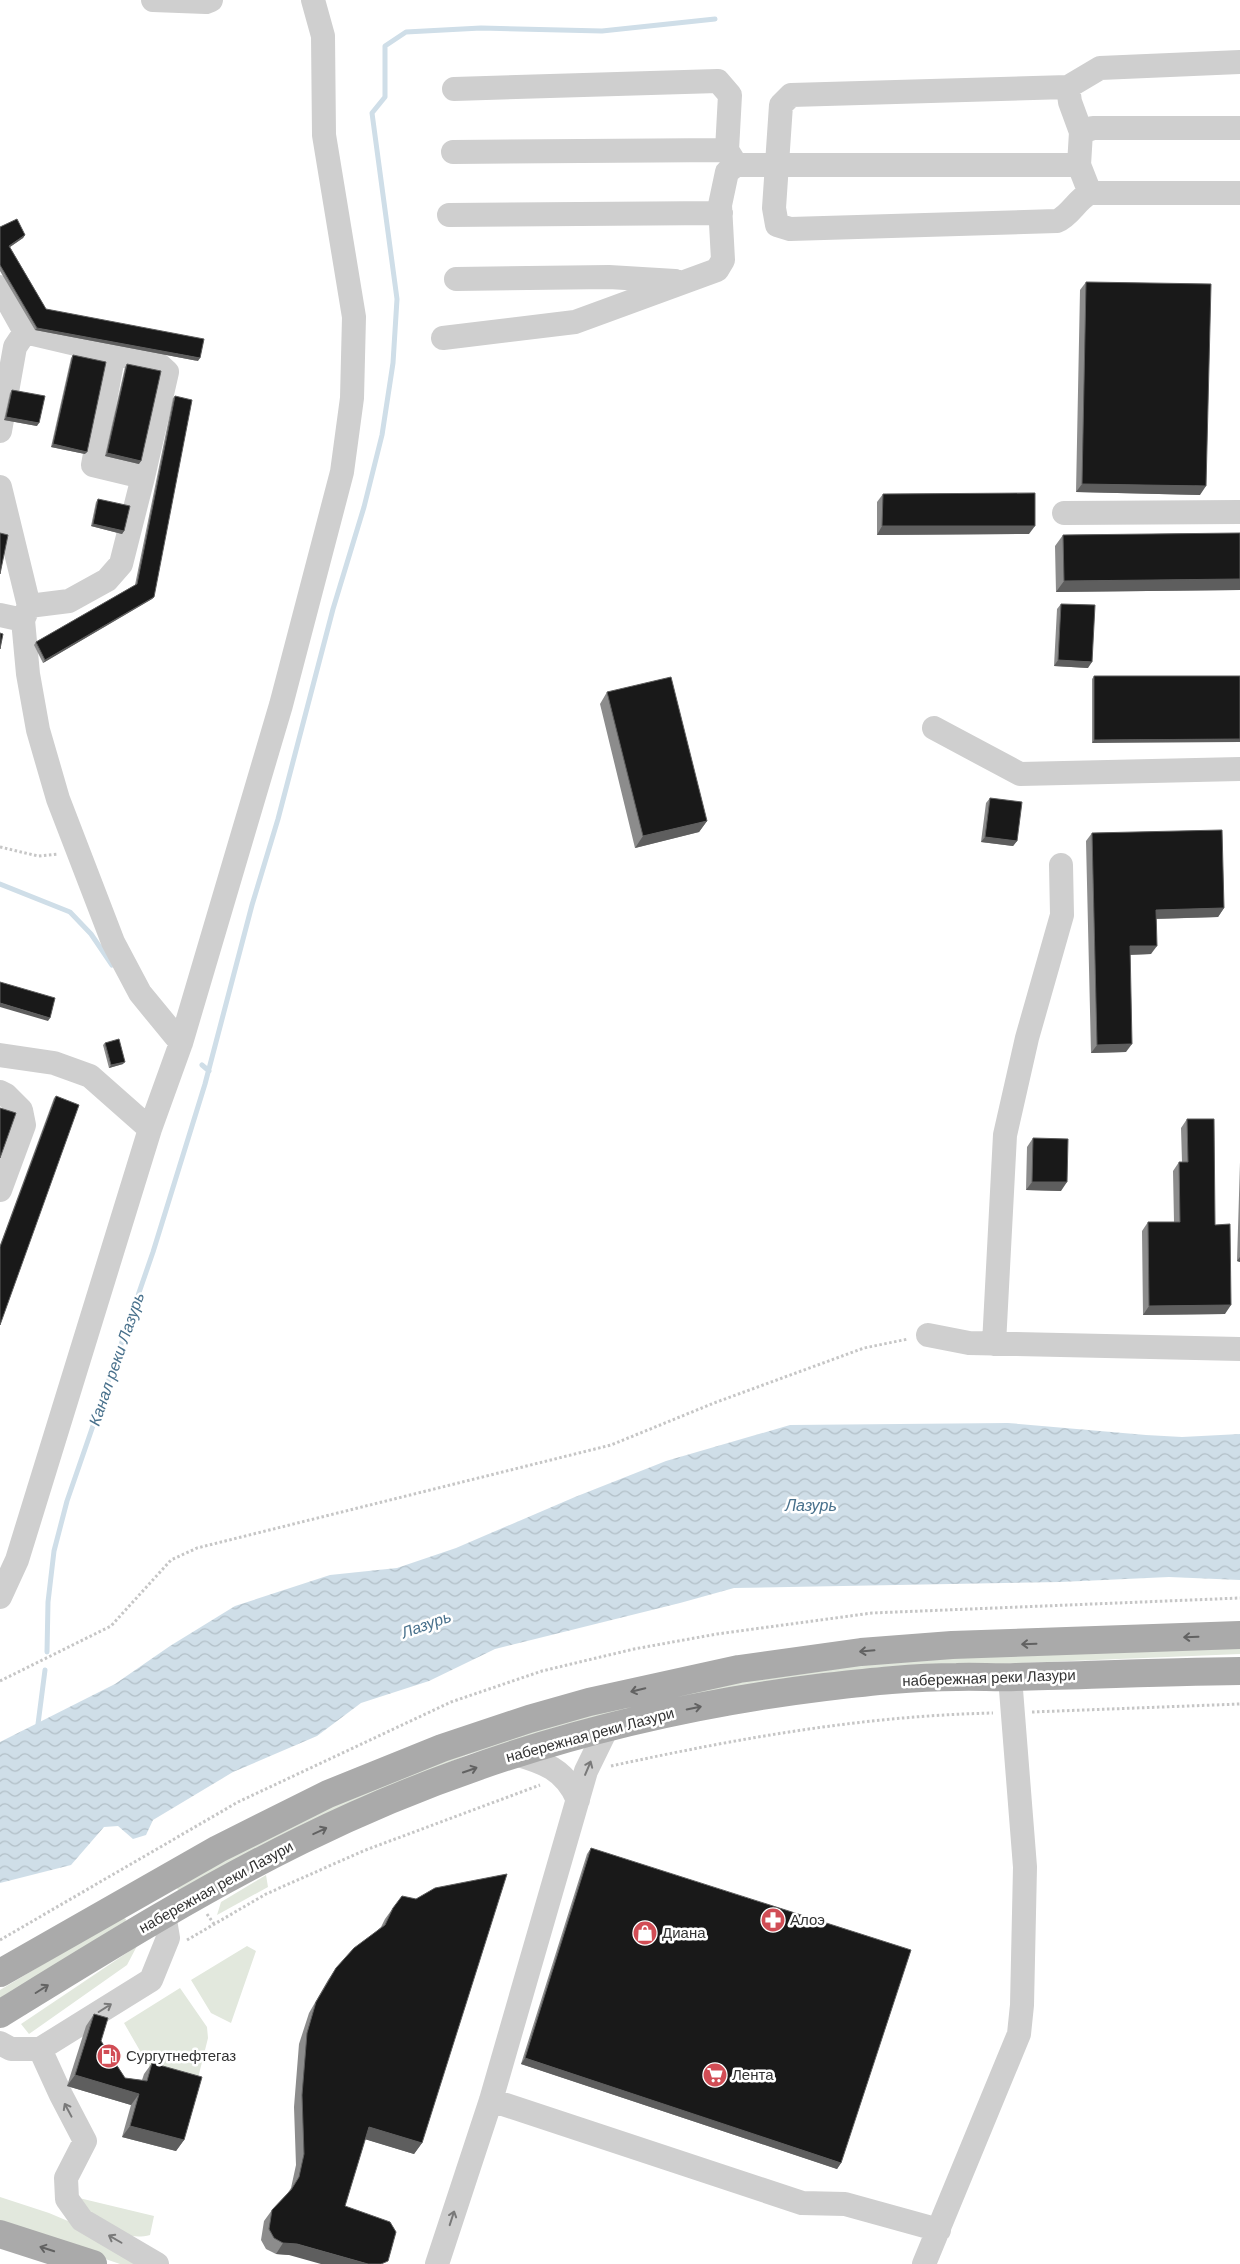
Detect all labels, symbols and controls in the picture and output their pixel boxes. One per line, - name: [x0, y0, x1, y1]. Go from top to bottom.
- water label: Канал реки Лазурь: [86, 1290, 147, 1428]
- water label: Лазурь: [784, 1497, 837, 1514]
- water label: Лазурь: [398, 1608, 453, 1642]
- one-way arrow: [1184, 1632, 1200, 1642]
- one-way arrow: [1021, 1639, 1037, 1648]
- one-way arrow: [859, 1647, 875, 1656]
- street label: набережная реки Лазури: [902, 1666, 1076, 1689]
- one-way arrow: [630, 1686, 646, 1695]
- one-way arrow: [686, 1703, 702, 1712]
- street label: набережная реки Лазури: [504, 1704, 676, 1765]
- one-way arrow: [584, 1761, 594, 1776]
- one-way arrow: [462, 1765, 477, 1774]
- one-way arrow: [312, 1826, 327, 1836]
- street label: набережная реки Лазури: [136, 1837, 296, 1936]
- pharmacy icon: Алоэ: [760, 1907, 786, 1933]
- place label: Алоэ: [790, 1911, 825, 1928]
- shop icon: Диана: [632, 1920, 658, 1946]
- place label: Диана: [662, 1924, 706, 1941]
- one-way arrow: [34, 1983, 48, 1993]
- one-way arrow: [98, 2003, 112, 2013]
- fuel station icon: Сургутнефтегаз: [96, 2043, 122, 2069]
- place label: Сургутнефтегаз: [126, 2047, 236, 2064]
- supermarket icon: Лента: [702, 2062, 728, 2088]
- place label: Лента: [732, 2066, 774, 2083]
- one-way arrow: [63, 2102, 73, 2117]
- one-way arrow: [448, 2210, 457, 2226]
- one-way arrow: [108, 2234, 122, 2244]
- one-way arrow: [40, 2244, 55, 2253]

